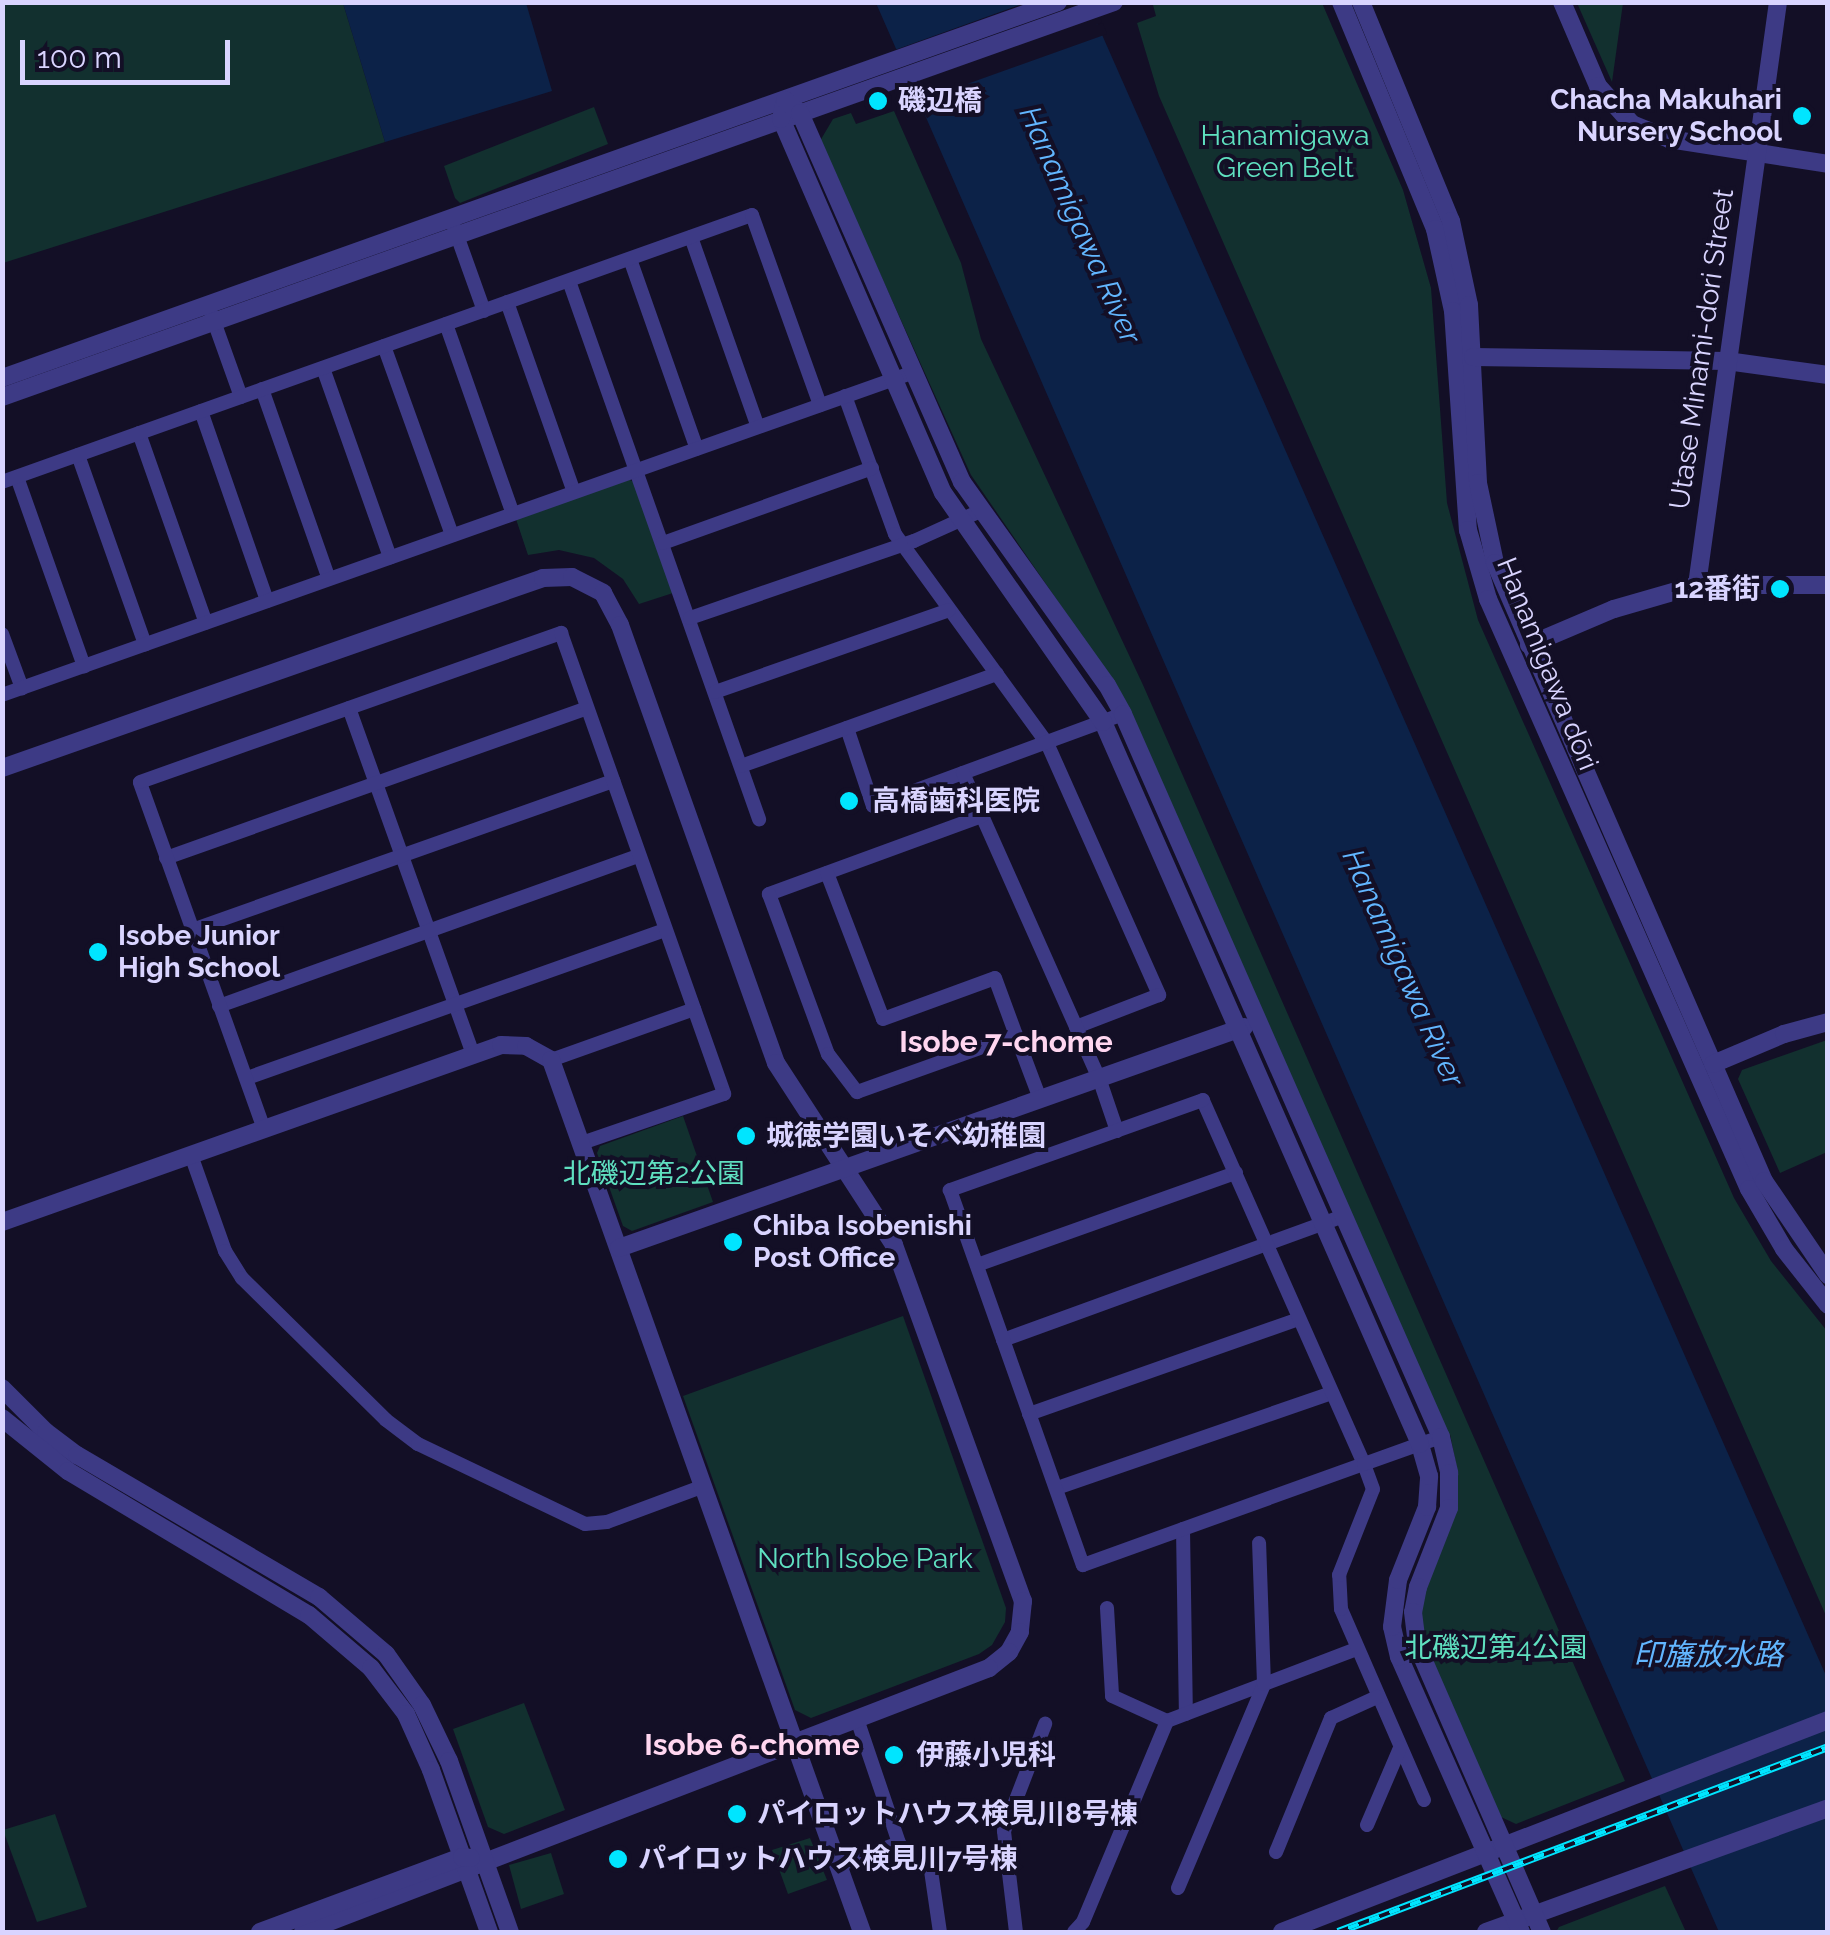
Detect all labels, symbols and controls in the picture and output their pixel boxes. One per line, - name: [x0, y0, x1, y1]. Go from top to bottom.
- scale bar: [25, 20, 235, 82]
- text: 100 m: [37, 40, 122, 75]
- place label: Chacha Makuhari Nursery School: [1550, 83, 1782, 149]
- place label: 磯辺橋: [898, 84, 982, 118]
- marker: 磯辺橋: [867, 90, 889, 112]
- water label: Hanamigawa River: [1012, 101, 1148, 349]
- marker: Chacha Makuhari Nursery School: [1791, 105, 1813, 127]
- park label: Hanamigawa Green Belt: [1201, 119, 1369, 185]
- street label: Utase Minami-dori Street: [1663, 187, 1741, 511]
- street label: Hanamigawa dōri: [1489, 553, 1605, 775]
- place label: 12番街: [1674, 572, 1760, 606]
- marker: 12番街: [1769, 578, 1791, 600]
- place label: 高橋歯科医院: [872, 784, 1040, 818]
- marker: 高橋歯科医院: [836, 788, 862, 814]
- water label: Hanamigawa River: [1335, 844, 1471, 1092]
- place label: Isobe Junior High School: [118, 919, 281, 985]
- marker: Isobe Junior High School: [87, 941, 109, 963]
- district label: Isobe 7-chome: [899, 1024, 1113, 1060]
- place label: 城徳学園いそべ幼稚園: [766, 1119, 1046, 1153]
- marker: 城徳学園いそべ幼稚園: [735, 1125, 757, 1147]
- park label: 北磯辺第2公園: [563, 1157, 745, 1191]
- place label: Chiba Isobenishi Post Office: [753, 1209, 972, 1275]
- marker: Chiba Isobenishi Post Office: [722, 1231, 744, 1253]
- park label: North Isobe Park: [757, 1542, 973, 1576]
- park label: 北磯辺第4公園: [1404, 1631, 1588, 1665]
- water label: 印旛放水路: [1633, 1637, 1783, 1673]
- district label: Isobe 6-chome: [644, 1727, 860, 1763]
- place label: 伊藤小児科: [916, 1738, 1056, 1772]
- marker: 伊藤小児科: [881, 1742, 907, 1768]
- place label: パイロットハウス検見川8号棟: [757, 1797, 1138, 1831]
- marker: パイロットハウス検見川8号棟: [726, 1803, 748, 1825]
- place label: パイロットハウス検見川7号棟: [638, 1842, 1018, 1876]
- marker: パイロットハウス検見川7号棟: [607, 1848, 629, 1870]

